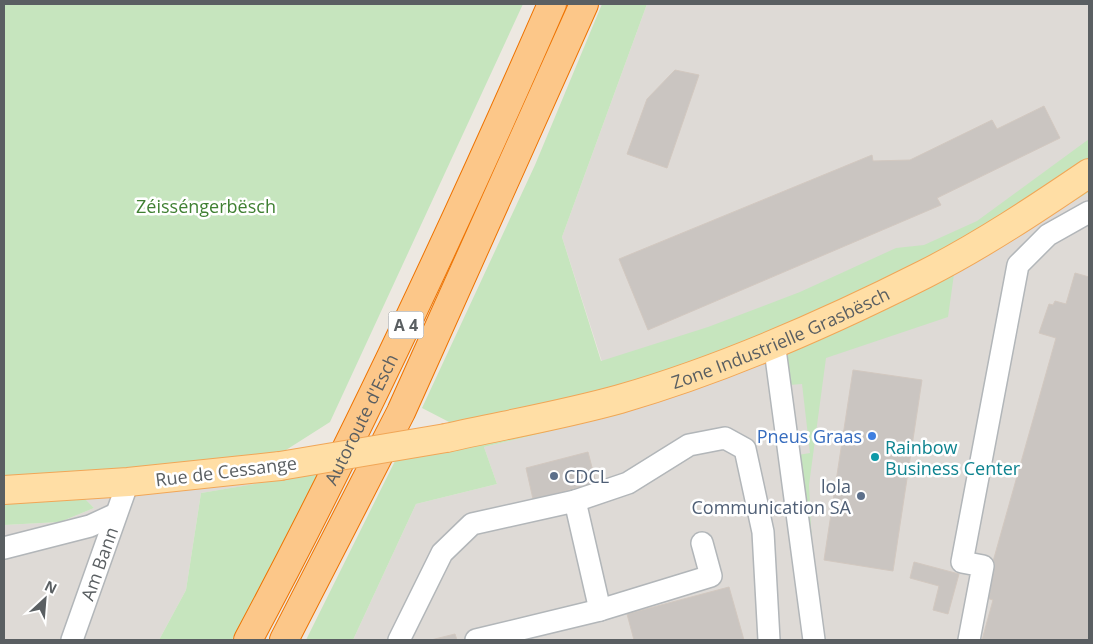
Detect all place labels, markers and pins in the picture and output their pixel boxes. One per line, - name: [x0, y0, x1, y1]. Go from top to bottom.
- place label: Pneus Graas: [757, 424, 862, 448]
- marker: Pneus Graas: [866, 430, 878, 442]
- place label: Rainbow Business Center: [885, 435, 1021, 480]
- marker: Rainbow Business Center: [869, 451, 881, 463]
- place label: CDCL: [564, 464, 609, 488]
- marker: CDCL: [548, 470, 560, 482]
- place label: lola Communication SA: [692, 474, 852, 519]
- marker: lola Communication SA: [855, 490, 867, 502]

